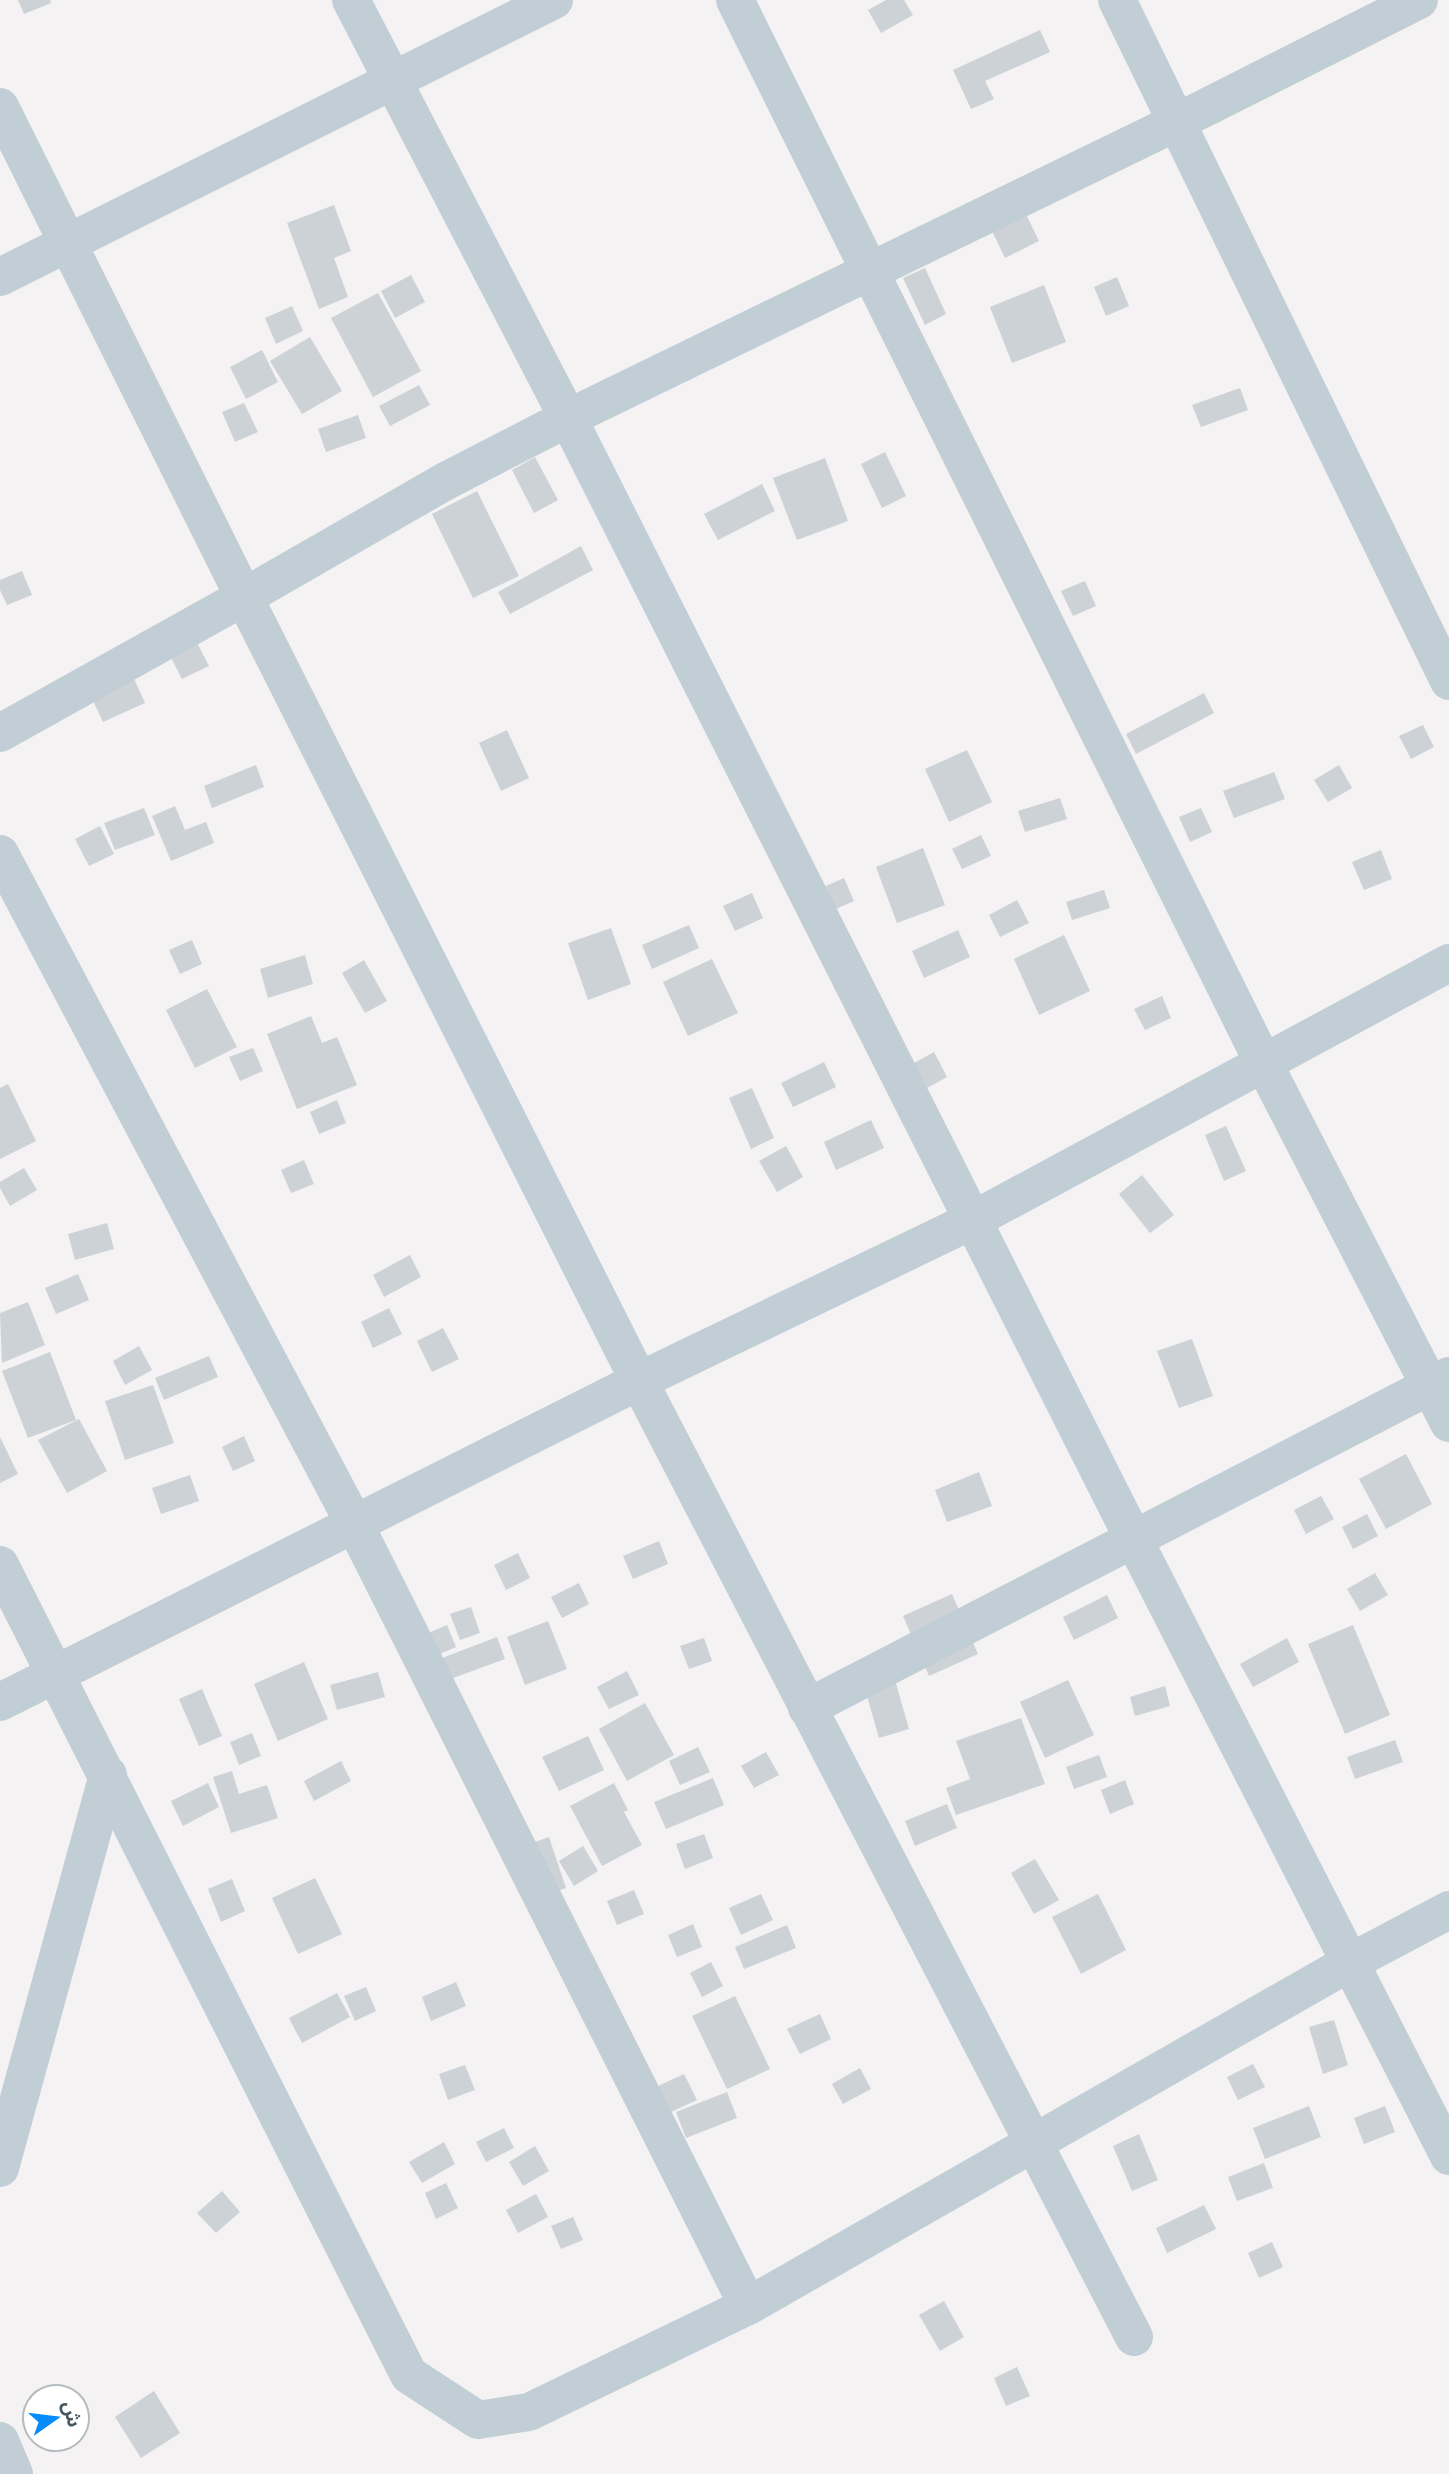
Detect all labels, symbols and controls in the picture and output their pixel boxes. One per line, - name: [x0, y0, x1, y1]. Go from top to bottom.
- north arrow: [21, 2383, 91, 2453]
- text: ش: [57, 2399, 85, 2430]

